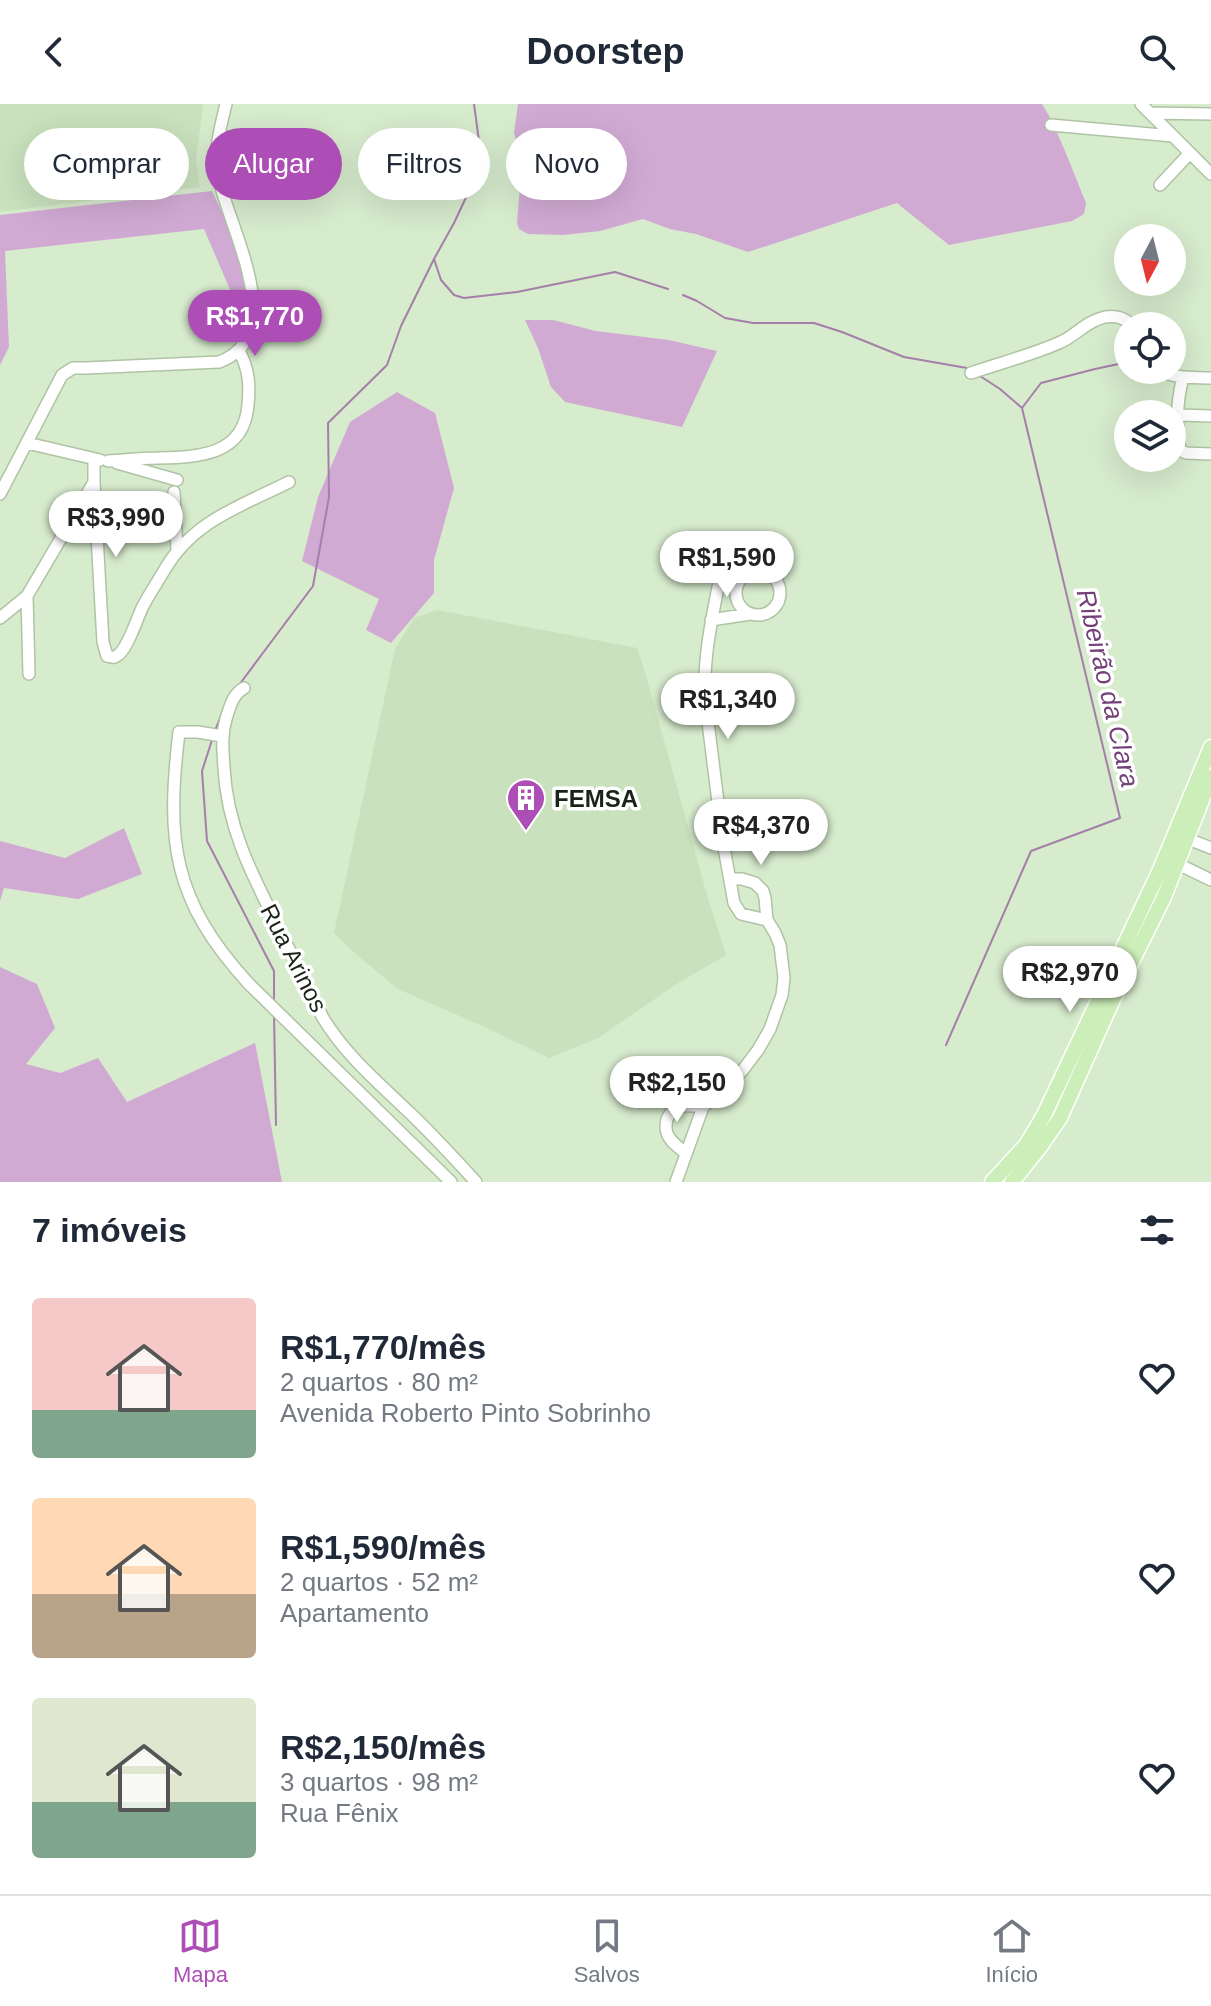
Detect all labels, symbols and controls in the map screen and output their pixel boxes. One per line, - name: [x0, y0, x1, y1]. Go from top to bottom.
- icon: back: [32, 30, 76, 74]
- icon: search: [1135, 30, 1179, 74]
- text: Doorstep: [526, 31, 685, 72]
- chip: Comprar: [24, 128, 189, 200]
- chip: Alugar: [205, 128, 342, 200]
- chip: Filtros: [358, 128, 490, 200]
- chip: Novo: [506, 128, 627, 200]
- north arrow: [1114, 224, 1186, 296]
- map controls: [1114, 224, 1186, 472]
- pin: R$1,770: [181, 290, 329, 358]
- text: R$1,770: [206, 301, 304, 331]
- button: locate: [1114, 312, 1186, 384]
- button: layers: [1114, 400, 1186, 472]
- pin: R$3,990: [42, 491, 190, 559]
- text: R$3,990: [67, 502, 165, 532]
- pin: R$1,590: [653, 531, 801, 599]
- text: R$1,590: [678, 542, 776, 572]
- water label: Ribeirão da Clara: [1071, 586, 1145, 790]
- pin: R$1,340: [654, 673, 802, 741]
- text: R$1,340: [679, 684, 777, 714]
- building icon: FEMSA: [505, 777, 547, 832]
- place label: FEMSA: [554, 785, 638, 812]
- pin: R$4,370: [687, 799, 835, 867]
- text: R$4,370: [712, 810, 810, 840]
- street label: Rua Arinos: [255, 900, 333, 1016]
- pin: R$2,970: [996, 946, 1144, 1014]
- text: R$2,970: [1021, 957, 1119, 987]
- pin: R$2,150: [603, 1056, 751, 1124]
- text: R$2,150: [628, 1067, 726, 1097]
- icon: filters: [1135, 1208, 1179, 1252]
- text: 7 imóveis: [32, 1211, 187, 1249]
- text: R$1,770/mês: [280, 1328, 486, 1366]
- icon: home: [96, 1330, 192, 1426]
- icon: heart: [1135, 1356, 1179, 1400]
- text: 2 quartos · 80 m²: [280, 1367, 478, 1397]
- text: Avenida Roberto Pinto Sobrinho: [280, 1398, 651, 1428]
- text: R$1,590/mês: [280, 1528, 486, 1566]
- icon: home: [96, 1530, 192, 1626]
- icon: heart: [1135, 1556, 1179, 1600]
- text: 2 quartos · 52 m²: [280, 1567, 478, 1597]
- text: Apartamento: [280, 1598, 429, 1628]
- text: R$2,150/mês: [280, 1728, 486, 1766]
- icon: home: [96, 1730, 192, 1826]
- icon: heart: [1135, 1756, 1179, 1800]
- text: 3 quartos · 98 m²: [280, 1767, 478, 1797]
- text: Rua Fênix: [280, 1798, 399, 1828]
- tab: Mapa: [173, 1914, 228, 1988]
- tab: Salvos: [574, 1914, 640, 1988]
- tab: Início: [986, 1914, 1038, 1988]

